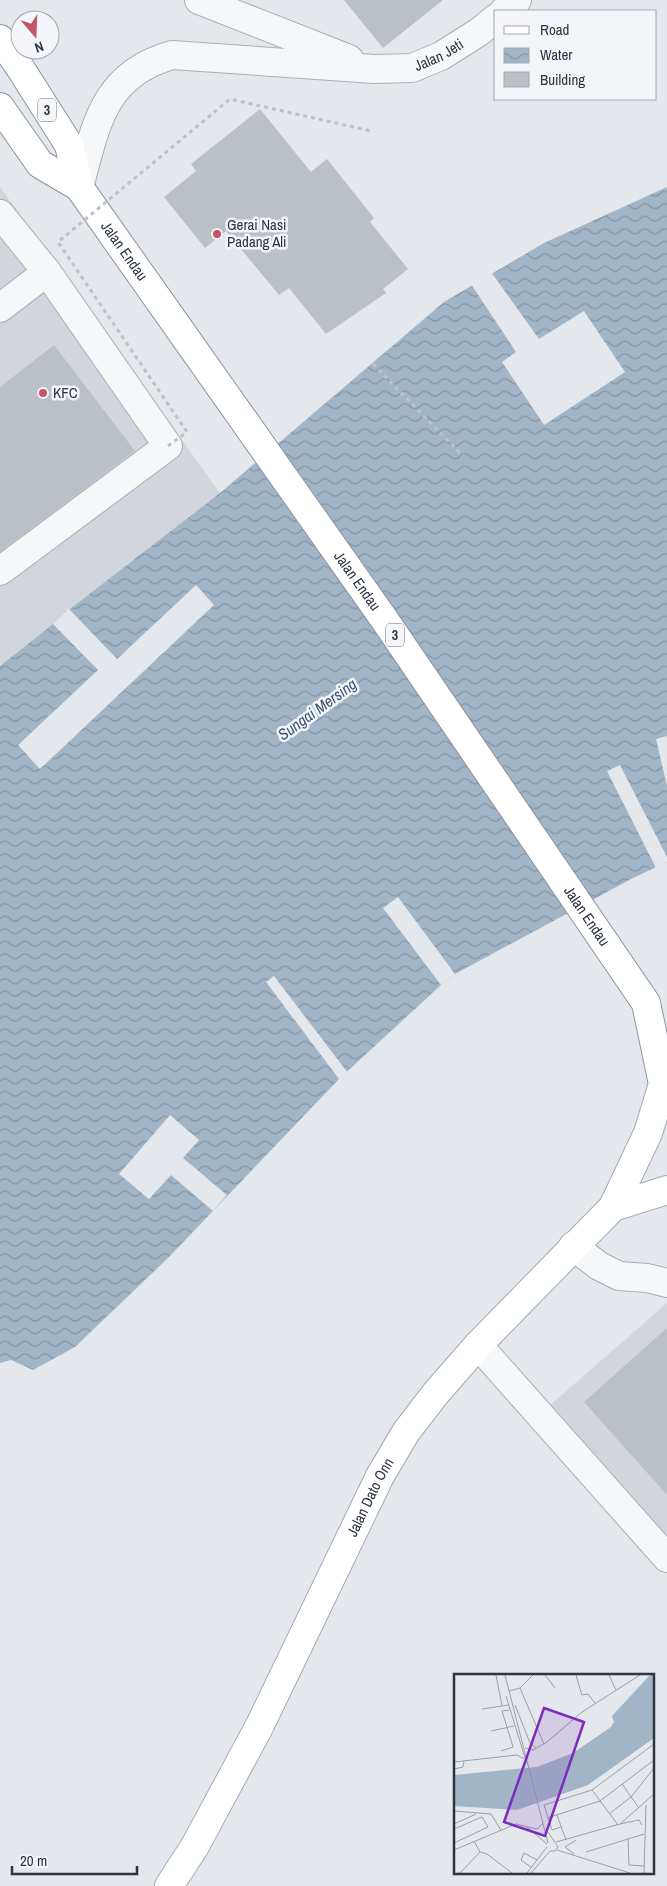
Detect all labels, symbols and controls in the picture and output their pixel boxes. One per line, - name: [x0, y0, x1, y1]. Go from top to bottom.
- north arrow: [10, 10, 60, 60]
- legend: [494, 10, 657, 100]
- text: Road: [540, 19, 569, 40]
- street label: Jalan Jeti: [411, 34, 467, 76]
- text: N: [32, 37, 46, 57]
- text: Water: [540, 44, 572, 65]
- text: Building: [540, 69, 585, 90]
- road number: 3: [38, 98, 56, 122]
- place label: Gerai Nasi Padang Ali: [227, 214, 287, 252]
- street label: Jalan Endau: [96, 217, 153, 285]
- marker: Gerai Nasi Padang Ali: [211, 228, 223, 240]
- place label: KFC: [53, 382, 78, 403]
- marker: KFC: [37, 387, 49, 399]
- street label: Jalan Endau: [329, 547, 386, 615]
- road number: 3: [386, 624, 404, 646]
- water label: Sungai Mersing: [273, 673, 361, 745]
- street label: Jalan Endau: [559, 881, 615, 950]
- street label: Jalan Dato Onn: [341, 1454, 398, 1540]
- inset map: [454, 1674, 654, 1874]
- scale bar: [12, 1844, 138, 1876]
- text: 20 m: [20, 1850, 47, 1871]

